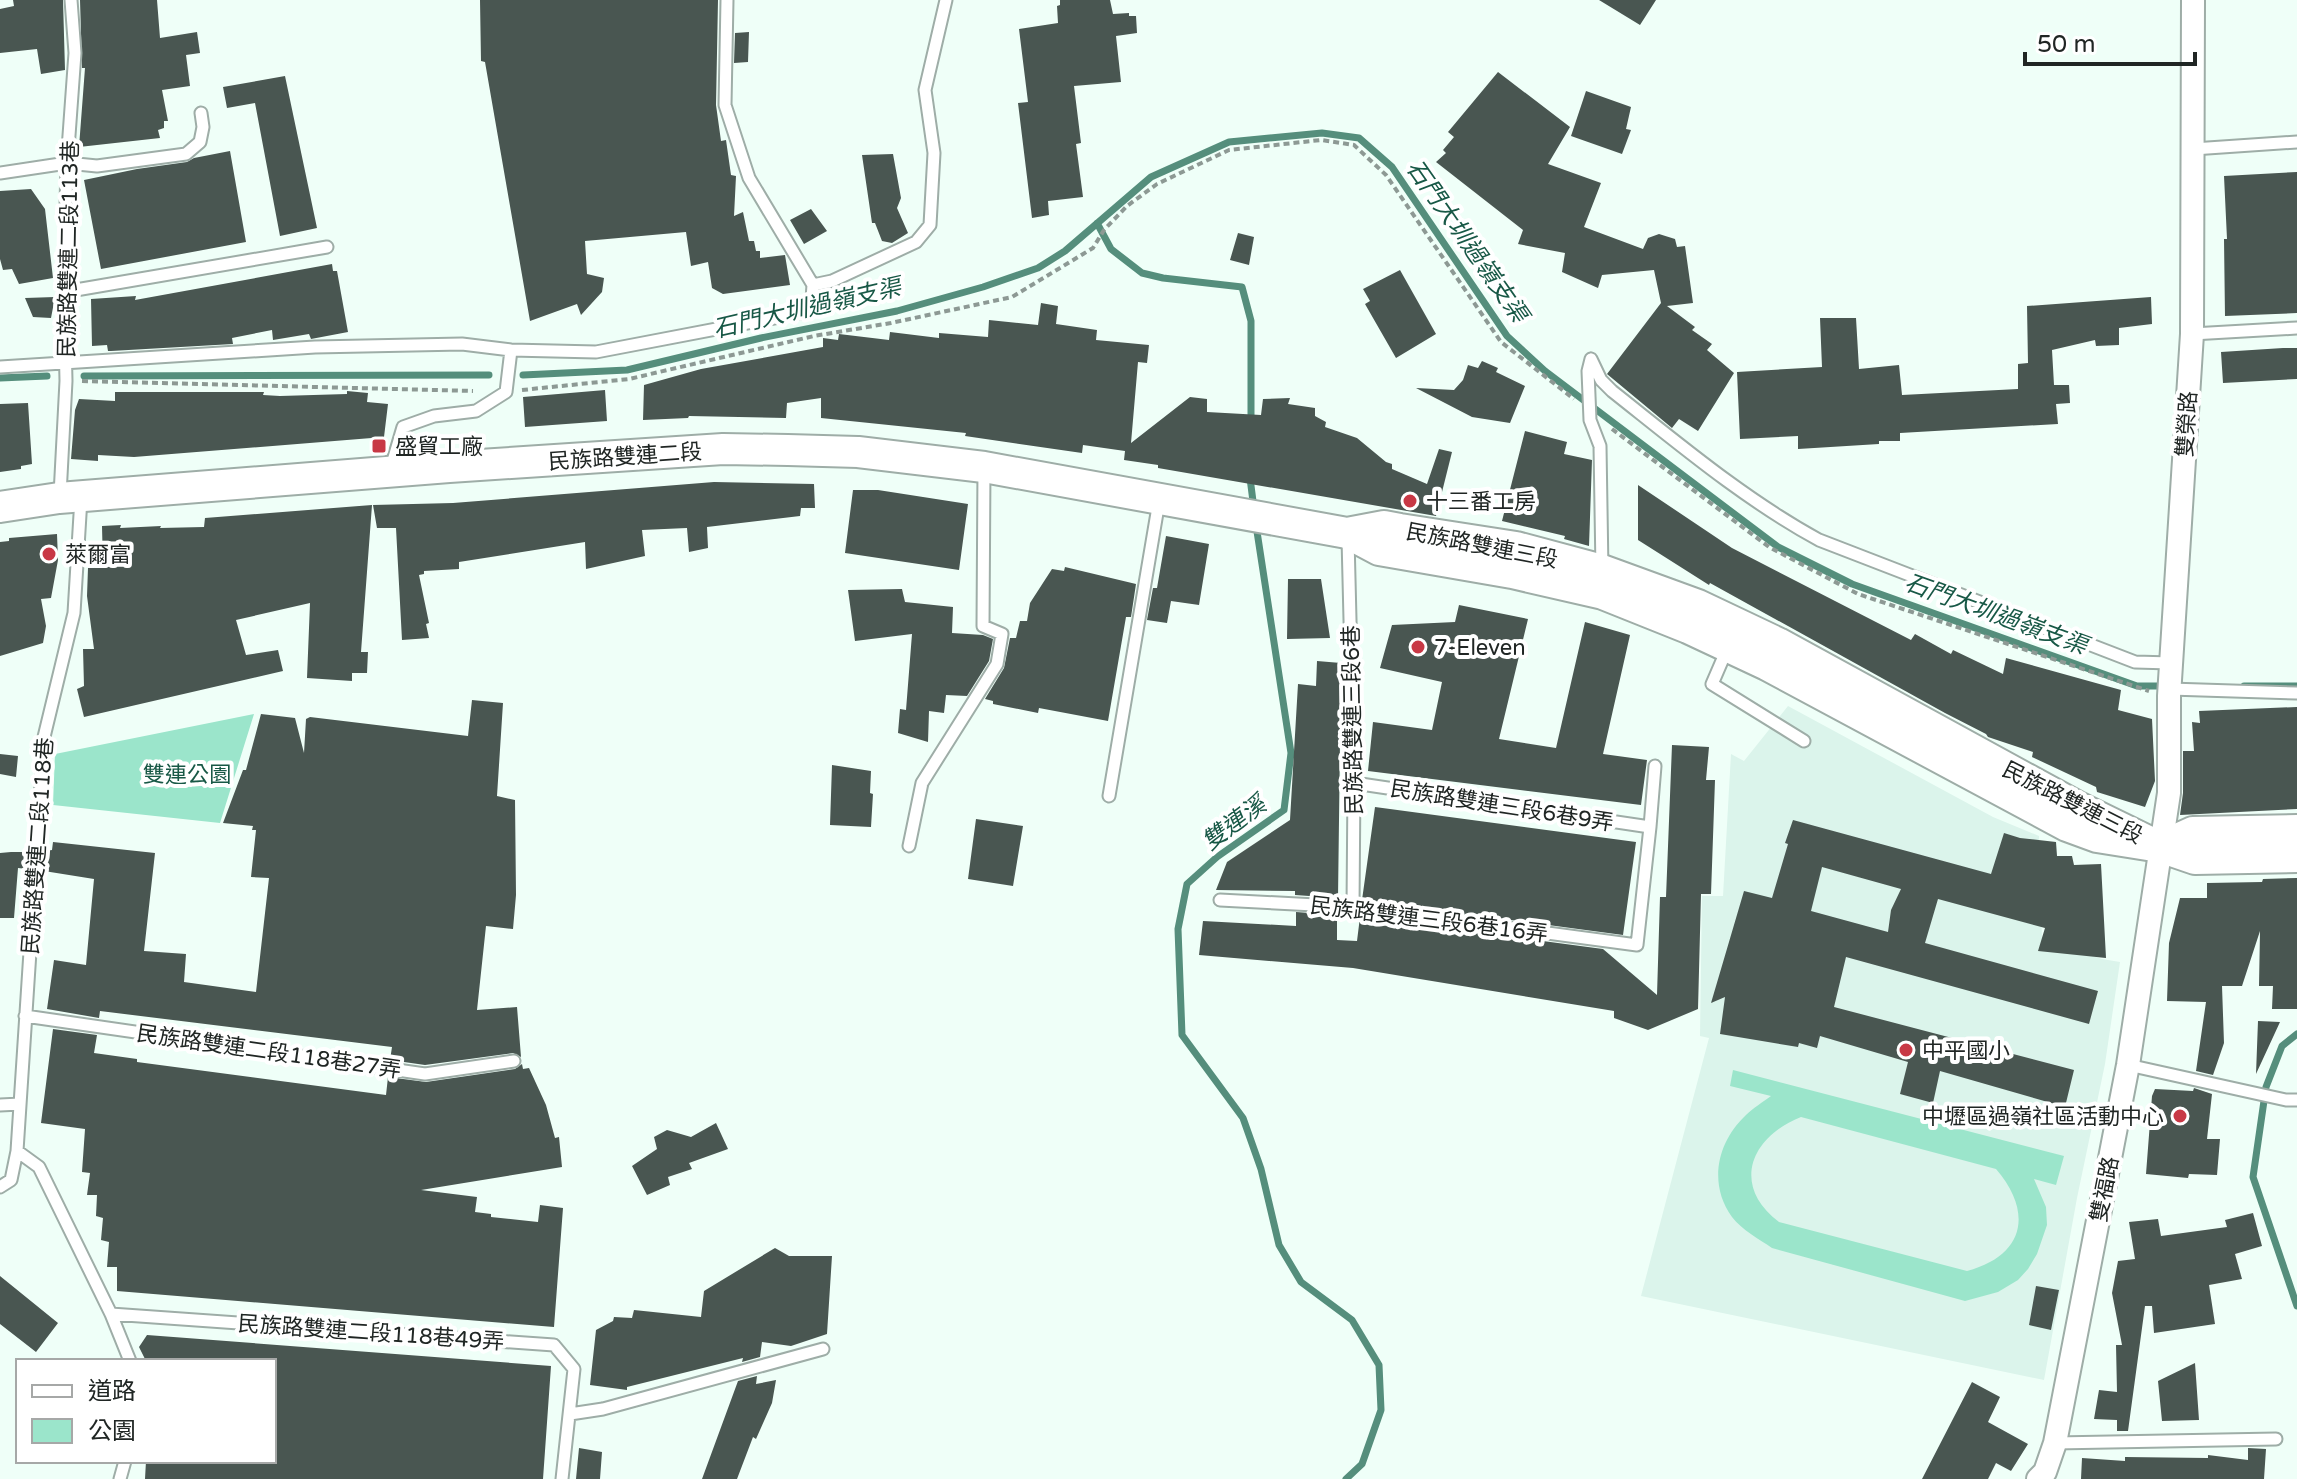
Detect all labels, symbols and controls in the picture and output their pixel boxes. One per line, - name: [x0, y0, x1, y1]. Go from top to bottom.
- scale bar: [2025, 16, 2195, 66]
- text: 50 m: [2037, 30, 2095, 59]
- street label: 民族路雙連二段113巷: [54, 140, 84, 358]
- water label: 石門大圳過嶺支渠: [1400, 154, 1535, 331]
- water label: 石門大圳過嶺支渠: [710, 272, 907, 344]
- street label: 雙榮路: [2172, 390, 2202, 458]
- place label: 盛貿工廠: [395, 434, 483, 460]
- marker: 盛貿工廠: [370, 437, 388, 455]
- street label: 民族路雙連二段: [547, 439, 703, 475]
- place label: 十三番工房: [1426, 489, 1536, 515]
- marker: 十三番工房: [1401, 492, 1419, 510]
- street label: 民族路雙連三段: [1404, 519, 1560, 573]
- place label: 萊爾富: [65, 542, 131, 568]
- marker: 萊爾富: [40, 545, 58, 563]
- water label: 石門大圳過嶺支渠: [1901, 568, 2094, 662]
- street label: 民族路雙連三段6巷: [1338, 625, 1368, 815]
- place label: 7-Eleven: [1434, 635, 1526, 661]
- marker: 7-Eleven: [1409, 638, 1427, 656]
- street label: 民族路雙連二段118巷: [17, 737, 59, 955]
- street label: 民族路雙連三段: [1998, 756, 2147, 849]
- park label: 雙連公園: [143, 762, 231, 788]
- street label: 民族路雙連三段6巷9弄: [1388, 775, 1615, 836]
- water label: 雙連溪: [1197, 788, 1274, 857]
- street label: 民族路雙連三段6巷16弄: [1308, 892, 1549, 947]
- street label: 民族路雙連二段118巷27弄: [135, 1021, 403, 1083]
- place label: 中平國小: [1922, 1038, 2010, 1064]
- marker: 中平國小: [1897, 1041, 1915, 1059]
- place label: 中壢區過嶺社區活動中心: [1922, 1104, 2164, 1130]
- marker: 中壢區過嶺社區活動中心: [2171, 1107, 2189, 1125]
- street label: 雙福路: [2086, 1154, 2124, 1224]
- street label: 民族路雙連二段118巷49弄: [237, 1311, 505, 1355]
- legend: [16, 1359, 276, 1463]
- text: 道路: [88, 1377, 136, 1406]
- text: 公園: [88, 1417, 136, 1446]

